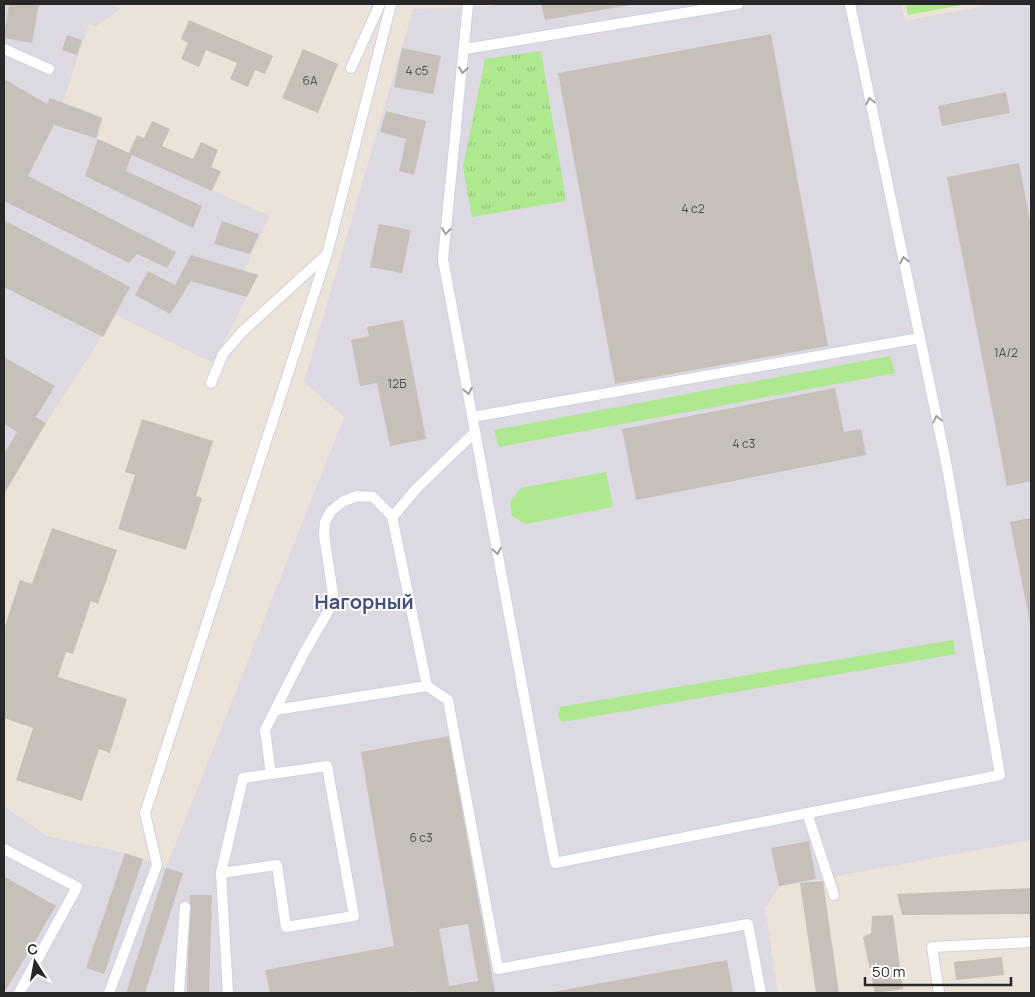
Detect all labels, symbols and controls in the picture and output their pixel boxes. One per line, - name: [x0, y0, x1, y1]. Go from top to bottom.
- house number: 4 с5: [405, 62, 429, 79]
- one-way arrow: [458, 66, 469, 74]
- house number: 6А: [302, 72, 318, 89]
- one-way arrow: [866, 96, 876, 105]
- house number: 4 с2: [682, 200, 705, 217]
- one-way arrow: [440, 228, 451, 236]
- one-way arrow: [899, 255, 910, 264]
- house number: 1А/2: [994, 344, 1018, 361]
- house number: 12Б: [388, 375, 406, 392]
- one-way arrow: [462, 387, 472, 396]
- one-way arrow: [932, 414, 943, 423]
- house number: 4 с3: [733, 435, 755, 452]
- one-way arrow: [491, 547, 501, 556]
- district label: Нагорный: [314, 588, 414, 615]
- house number: 6 с3: [409, 829, 433, 846]
- north arrow: [10, 937, 60, 987]
- text: С: [26, 938, 39, 959]
- scale bar: [865, 954, 1011, 986]
- text: 50 m: [872, 961, 906, 982]

